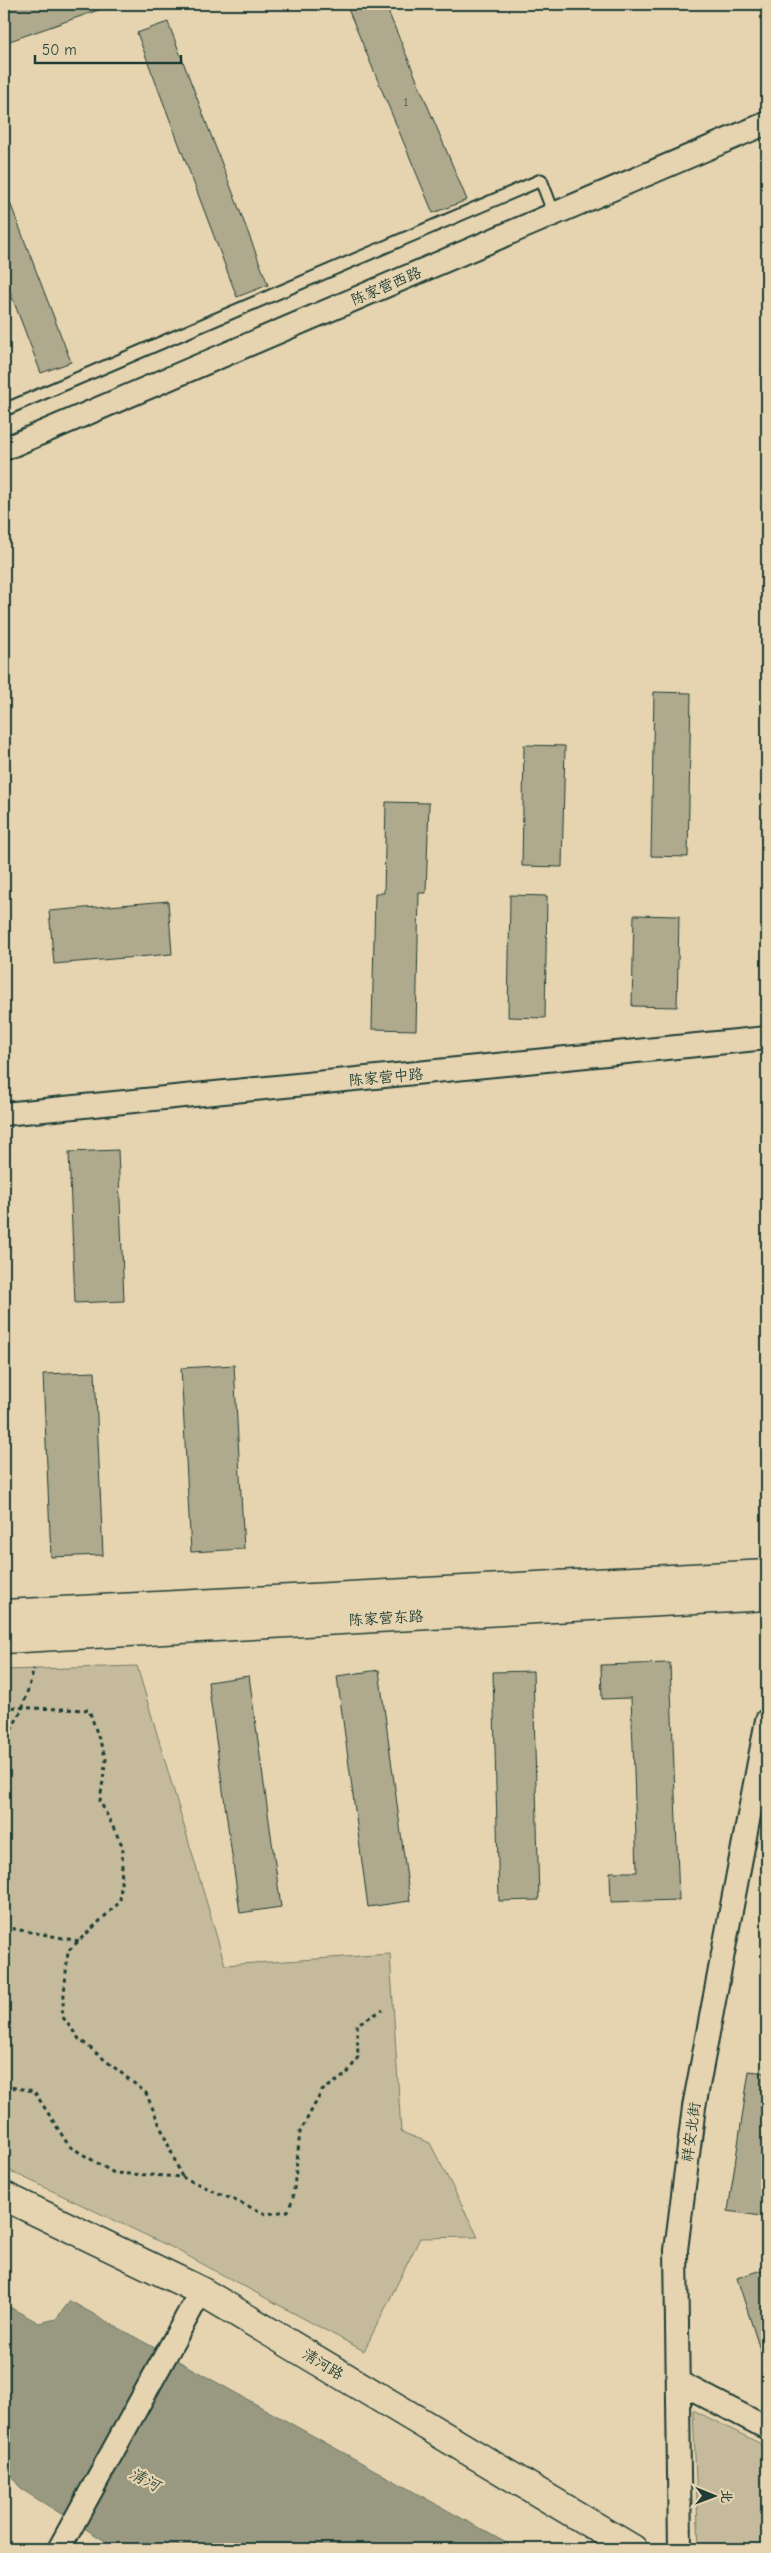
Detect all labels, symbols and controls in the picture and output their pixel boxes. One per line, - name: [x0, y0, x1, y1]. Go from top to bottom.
- scale bar: [35, 32, 181, 64]
- text: 50 m: [42, 41, 77, 59]
- house number: 1: [404, 95, 409, 109]
- street label: 陈家营西路: [348, 263, 424, 309]
- street label: 陈家营中路: [348, 1065, 424, 1089]
- street label: 陈家营东路: [348, 1607, 424, 1629]
- street label: 祥安北街: [678, 2101, 704, 2163]
- street label: 清河路: [299, 2345, 347, 2383]
- water label: 清河: [126, 2465, 166, 2497]
- north arrow: [688, 2470, 738, 2520]
- text: 北: [718, 2489, 735, 2503]

